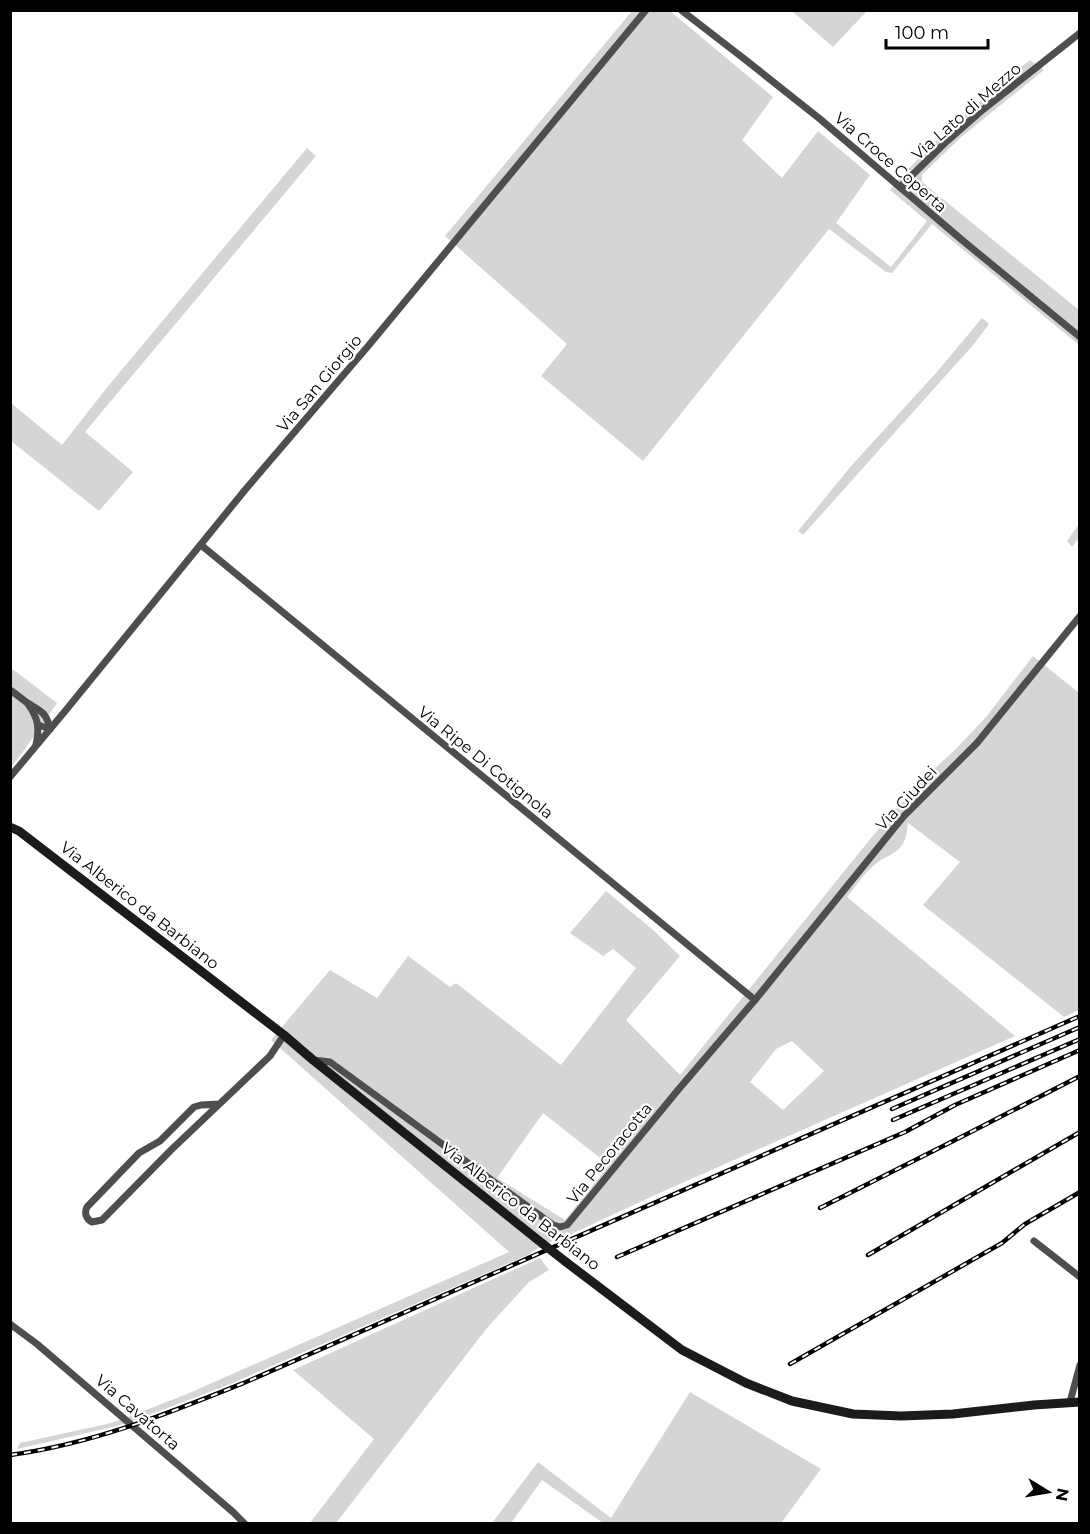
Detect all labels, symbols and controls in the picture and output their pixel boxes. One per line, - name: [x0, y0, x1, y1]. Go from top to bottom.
- scale bar: [886, 12, 988, 50]
- text: 100 m: [895, 22, 949, 44]
- street label: Via Lato di Mezzo: [908, 59, 1025, 164]
- street label: Via Croce Coperta: [831, 108, 951, 216]
- street label: Via San Giorgio: [273, 331, 366, 436]
- street label: Via Ripe Di Cotignola: [414, 702, 557, 823]
- street label: Via Giudei: [872, 762, 941, 834]
- street label: Via Alberico da Barbiano: [56, 837, 223, 973]
- street label: Via Pecoracotta: [563, 1099, 656, 1208]
- street label: Via Alberico da Barbiano: [437, 1138, 604, 1274]
- street label: Via Cavatorta: [92, 1371, 184, 1454]
- north arrow: [1018, 1462, 1078, 1522]
- text: N: [1052, 1487, 1073, 1503]

